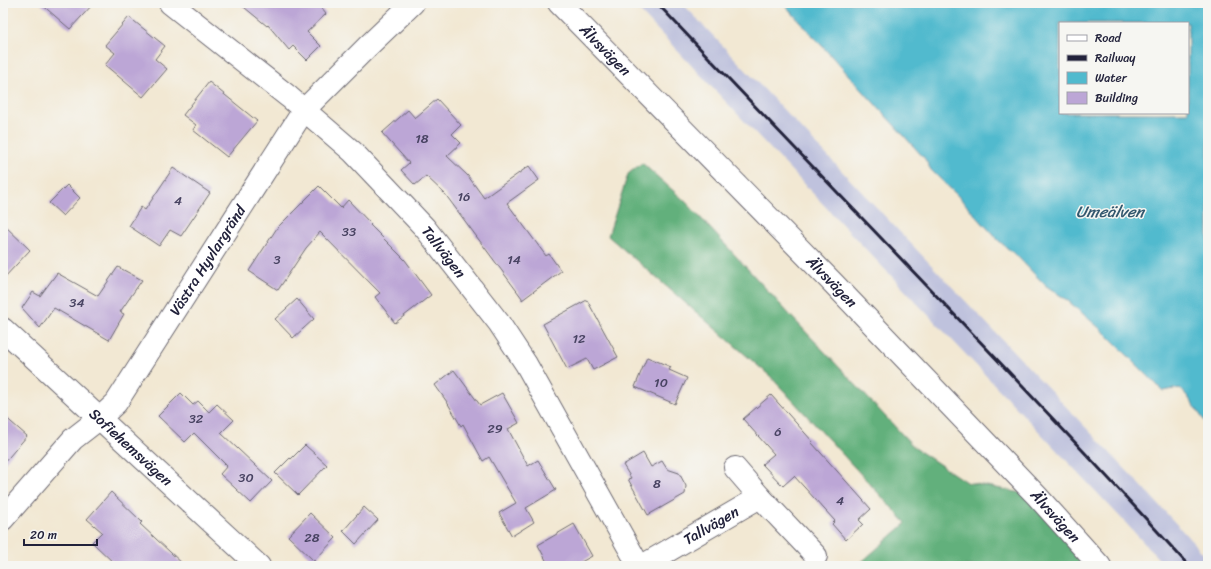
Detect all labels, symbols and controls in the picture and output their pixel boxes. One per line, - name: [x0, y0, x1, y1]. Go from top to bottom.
- street label: Älvsvägen: [572, 17, 637, 83]
- legend: [1059, 22, 1189, 114]
- text: Road: [1095, 27, 1122, 49]
- text: Railway: [1095, 47, 1136, 69]
- text: Water: [1095, 67, 1128, 89]
- text: Building: [1095, 87, 1138, 109]
- house number: 18: [415, 127, 429, 150]
- house number: 16: [458, 185, 470, 208]
- house number: 4: [174, 189, 182, 212]
- water label: Umeälven: [1076, 197, 1146, 226]
- street label: Västra Hyvlargränd: [162, 199, 253, 321]
- house number: 33: [342, 220, 356, 243]
- street label: Tallvägen: [415, 220, 473, 284]
- house number: 3: [273, 248, 281, 271]
- house number: 14: [507, 248, 521, 271]
- street label: Älvsvägen: [799, 249, 864, 314]
- house number: 34: [69, 291, 85, 314]
- house number: 12: [572, 327, 586, 350]
- house number: 10: [654, 371, 668, 394]
- street label: Sofiehemsvägen: [83, 401, 179, 493]
- house number: 32: [189, 407, 204, 430]
- house number: 29: [487, 417, 503, 440]
- house number: 6: [774, 420, 782, 443]
- house number: 30: [238, 466, 254, 489]
- house number: 8: [653, 472, 661, 495]
- street label: Älvsvägen: [1023, 482, 1087, 549]
- house number: 4: [836, 489, 844, 512]
- street label: Tallvägen: [678, 499, 744, 552]
- scale bar: [24, 521, 97, 547]
- text: 20 m: [30, 524, 57, 546]
- house number: 28: [304, 526, 320, 549]

